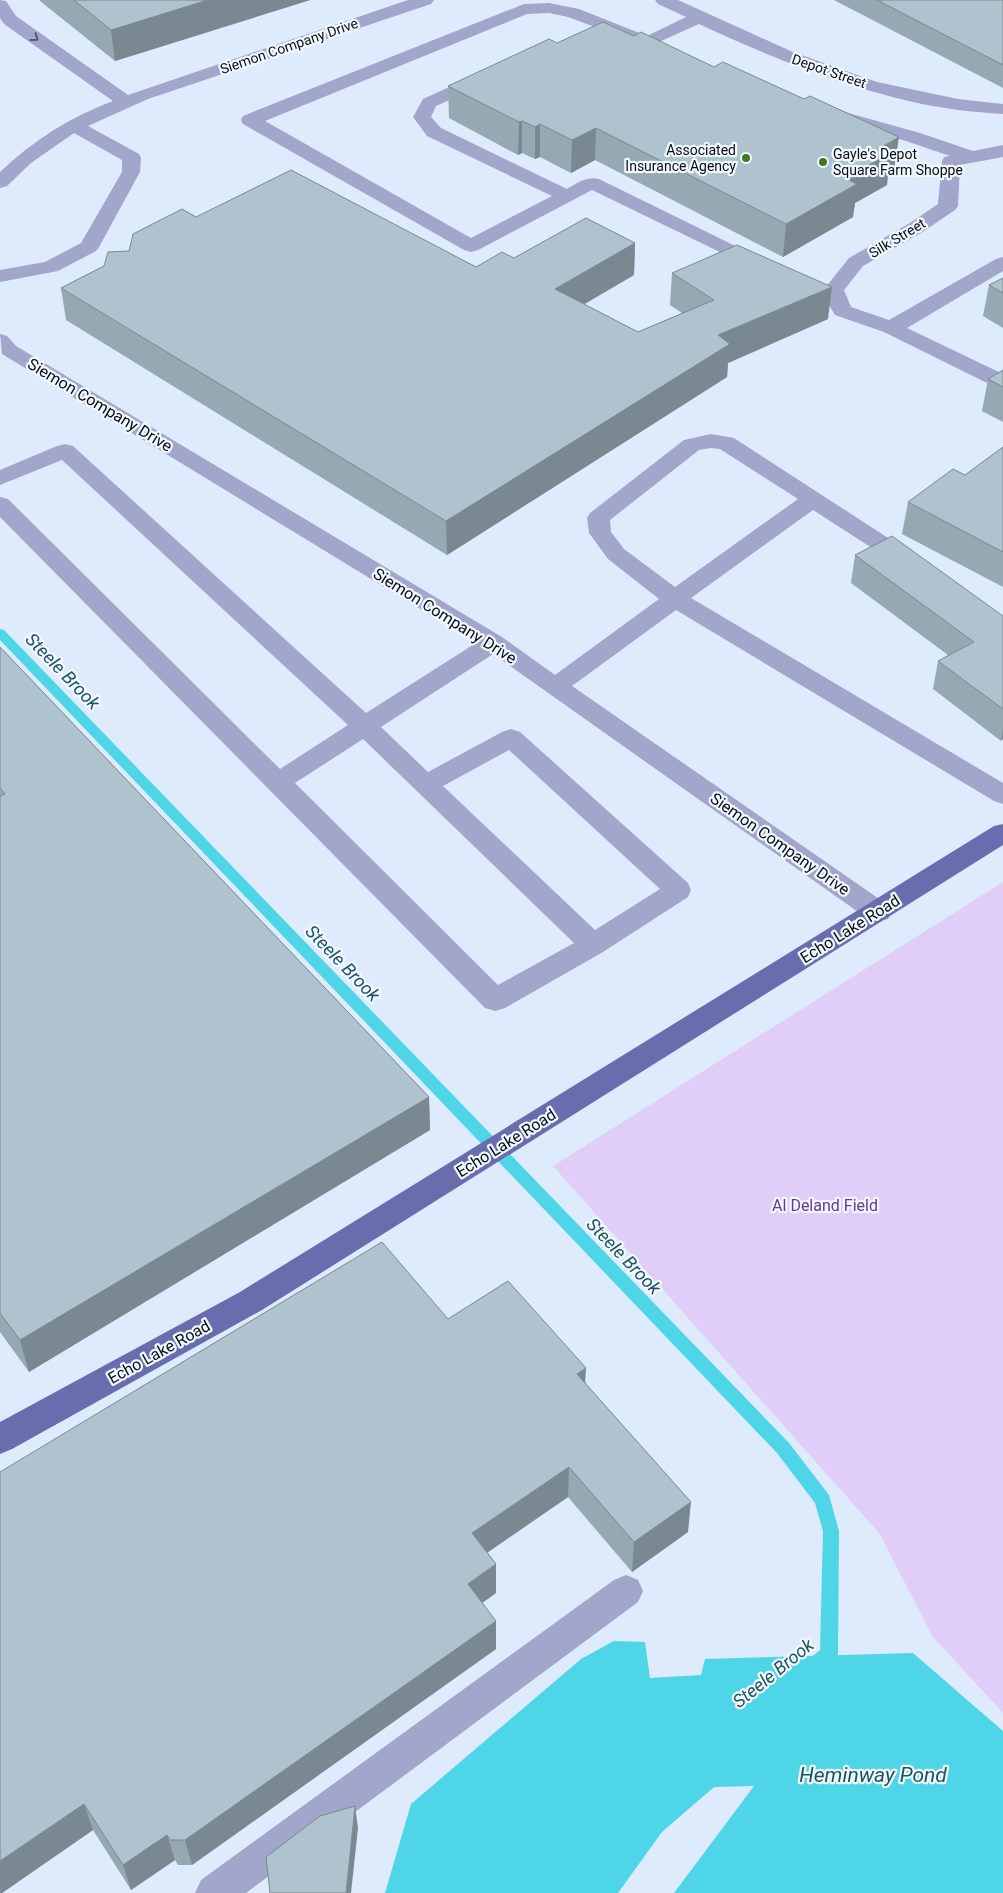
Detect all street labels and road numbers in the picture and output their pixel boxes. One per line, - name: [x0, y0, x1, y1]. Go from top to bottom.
- street label: Siemon Company Drive: [218, 15, 360, 77]
- street label: Depot Street: [790, 51, 869, 91]
- street label: Silk Street: [866, 215, 928, 261]
- street label: Siemon Company Drive: [24, 354, 176, 456]
- street label: Siemon Company Drive: [370, 564, 520, 668]
- street label: Siemon Company Drive: [707, 789, 853, 899]
- street label: Echo Lake Road: [797, 891, 903, 967]
- street label: Echo Lake Road: [453, 1105, 559, 1181]
- street label: Echo Lake Road: [105, 1316, 213, 1388]

